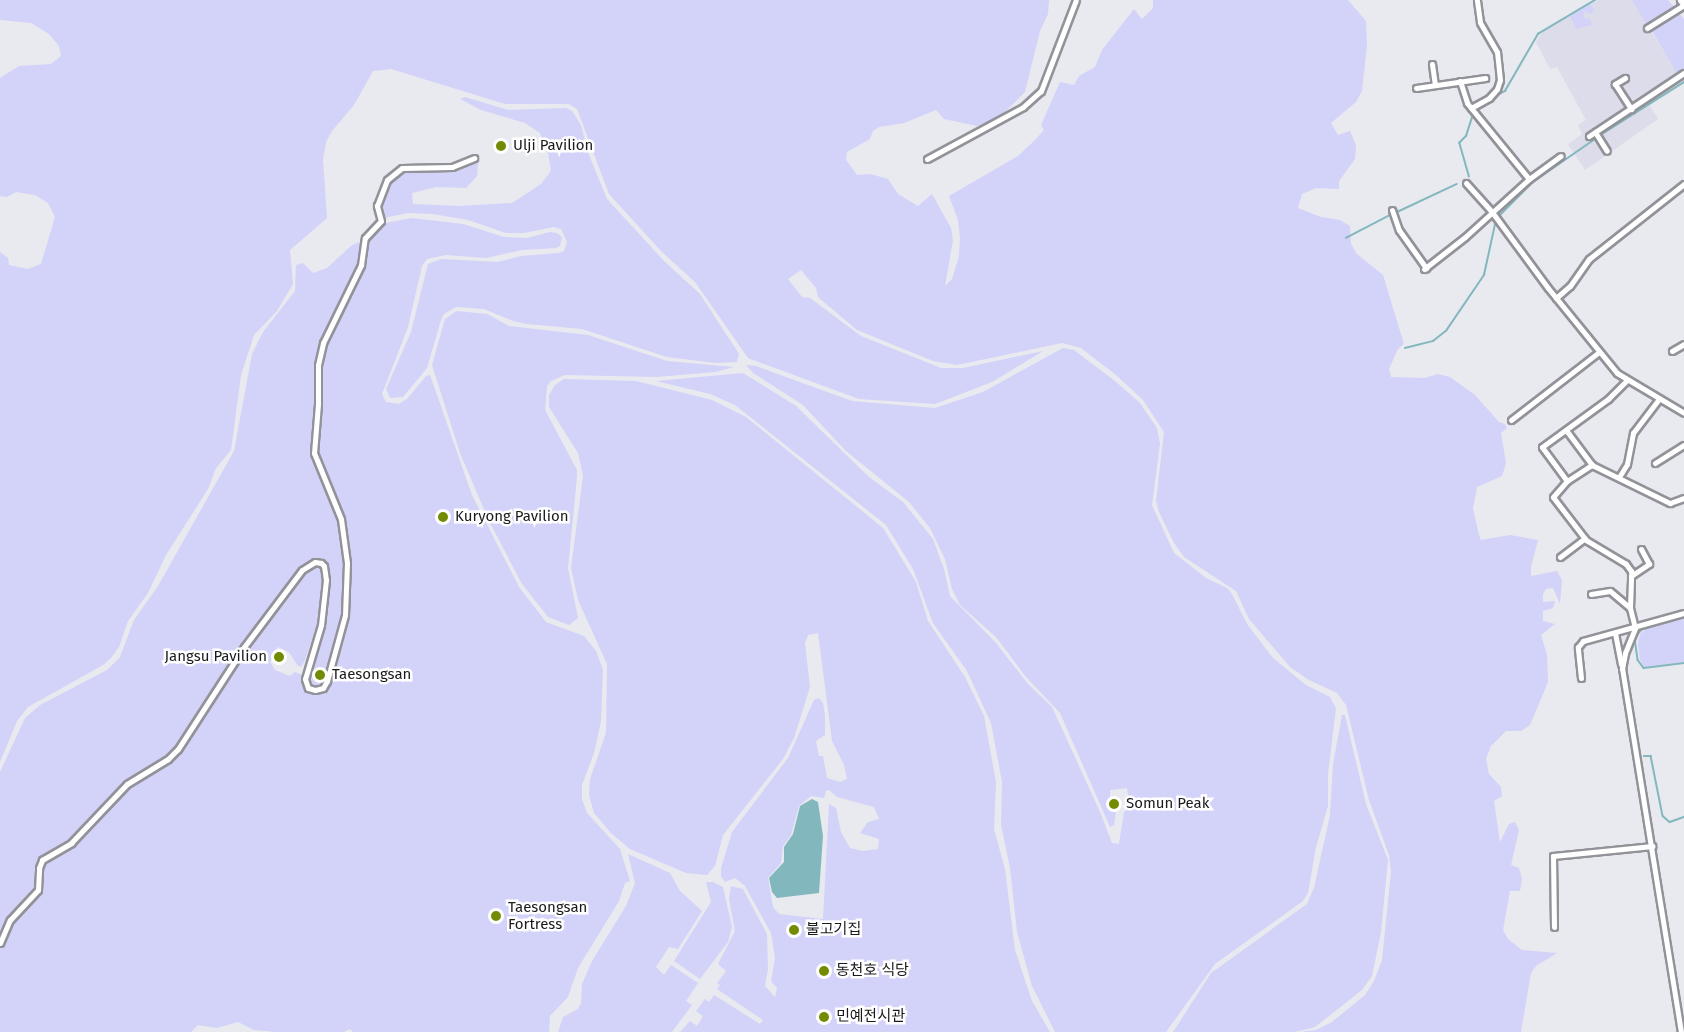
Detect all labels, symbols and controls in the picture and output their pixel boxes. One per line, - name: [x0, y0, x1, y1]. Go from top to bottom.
- place label: Ulji Pavilion: [513, 137, 593, 155]
- marker: Ulji Pavilion: [494, 139, 508, 153]
- place label: Kuryong Pavilion: [455, 508, 568, 526]
- marker: Kuryong Pavilion: [436, 510, 450, 524]
- place label: Jangsu Pavilion: [164, 648, 267, 666]
- marker: Jangsu Pavilion: [272, 650, 286, 664]
- place label: Taesongsan: [332, 666, 411, 684]
- marker: Taesongsan: [313, 668, 327, 682]
- place label: Somun Peak: [1126, 795, 1209, 813]
- marker: Somun Peak: [1107, 797, 1121, 811]
- place label: Taesongsan Fortress: [508, 898, 587, 933]
- marker: Taesongsan Fortress: [489, 909, 503, 923]
- place label: 불고기집: [806, 921, 861, 939]
- marker: 불고기집: [787, 923, 801, 937]
- place label: 동천호 식당: [836, 962, 909, 980]
- marker: 동천호 식당: [817, 964, 831, 978]
- place label: 민예전시관: [836, 1008, 905, 1026]
- marker: 민예전시관: [817, 1010, 831, 1024]

